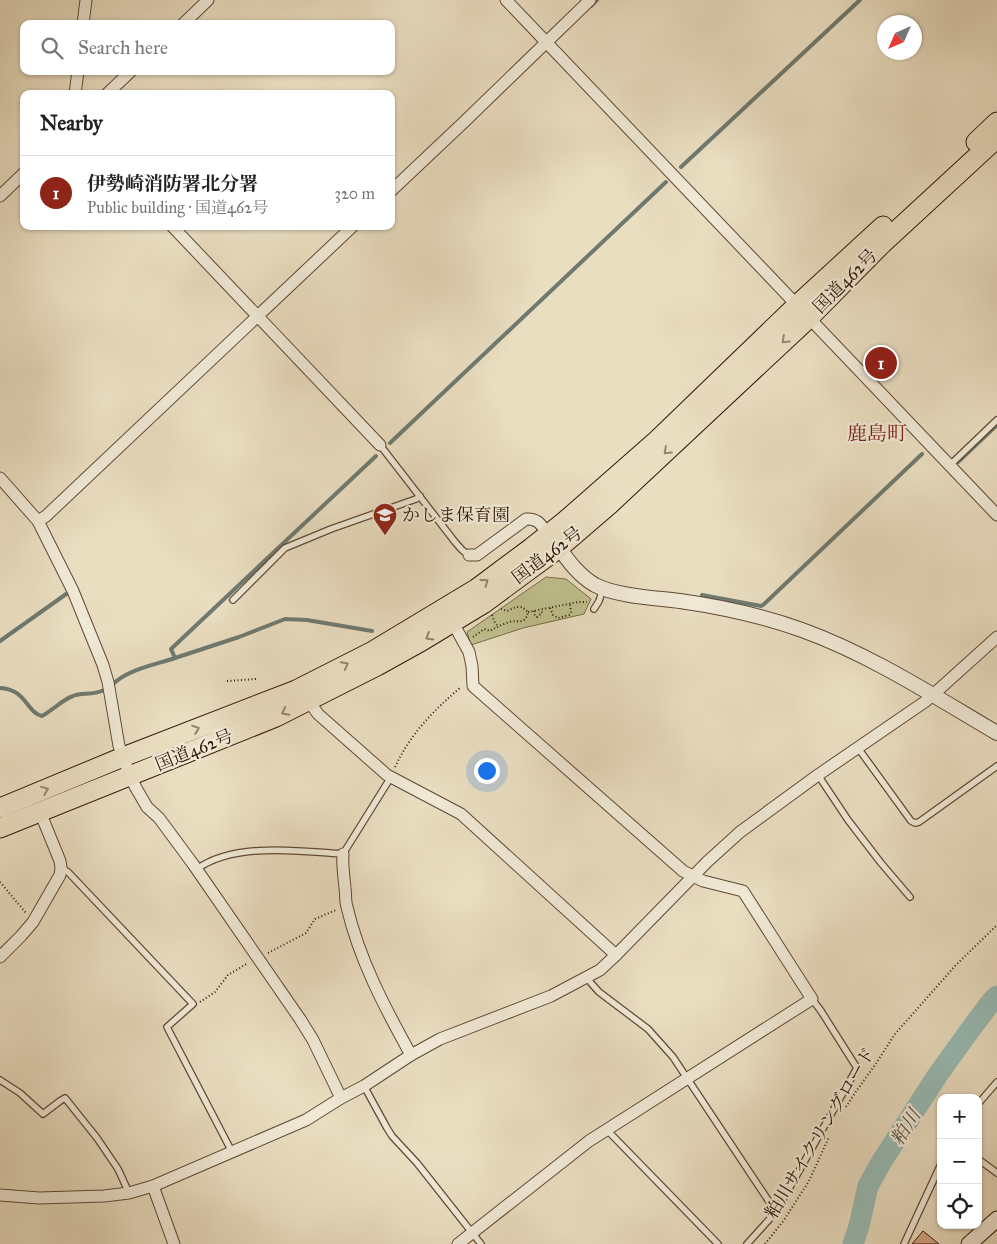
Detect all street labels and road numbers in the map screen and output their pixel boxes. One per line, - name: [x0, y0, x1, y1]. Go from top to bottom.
- street label: 国道462号: [808, 244, 882, 318]
- street label: 国道462号: [508, 521, 586, 589]
- street label: 国道462号: [152, 724, 236, 776]
- street label: 粕川サイクリングロード: [760, 1043, 880, 1223]

